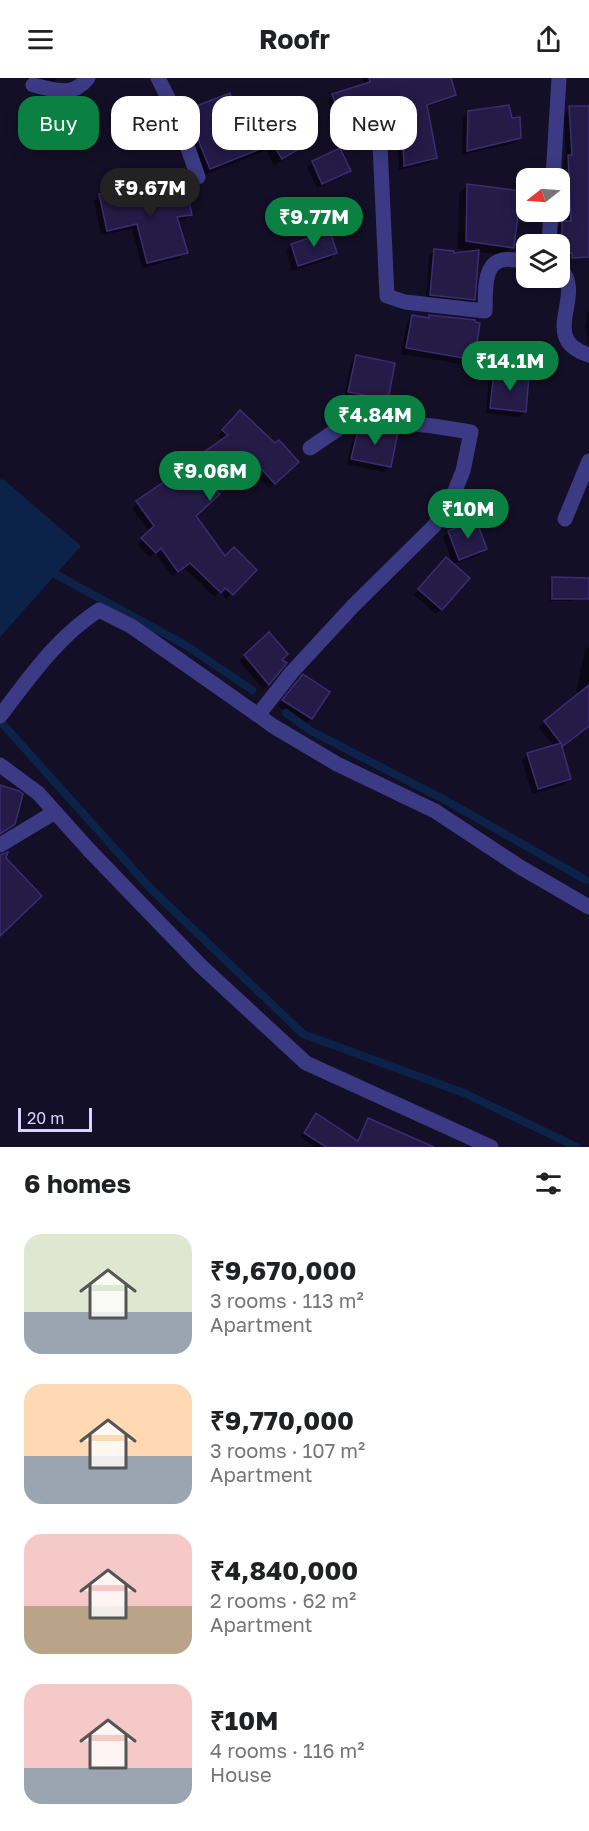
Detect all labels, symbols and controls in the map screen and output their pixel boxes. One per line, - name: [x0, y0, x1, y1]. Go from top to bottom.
- icon: menu: [24, 23, 57, 56]
- text: Roofr: [259, 23, 330, 55]
- icon: share: [532, 23, 565, 56]
- chip: Buy: [18, 96, 99, 150]
- chip: Rent: [111, 96, 200, 150]
- chip: Filters: [212, 96, 318, 150]
- chip: New: [330, 96, 417, 150]
- pin: ₹9.67M: [101, 168, 199, 219]
- north arrow: [516, 168, 570, 222]
- map controls: [516, 168, 570, 288]
- text: ₹9.67M: [114, 175, 186, 199]
- pin: ₹9.77M: [265, 197, 363, 248]
- text: ₹9.77M: [279, 204, 349, 228]
- button: layers: [516, 234, 570, 288]
- pin: ₹14.1M: [461, 341, 559, 392]
- text: ₹14.1M: [476, 348, 544, 372]
- pin: ₹4.84M: [326, 395, 424, 446]
- text: ₹4.84M: [338, 402, 412, 426]
- pin: ₹9.06M: [161, 451, 259, 502]
- text: ₹9.06M: [173, 458, 247, 482]
- pin: ₹10M: [432, 489, 504, 540]
- text: ₹10M: [442, 496, 494, 520]
- scale bar: [18, 1105, 92, 1132]
- text: 20 m: [27, 1108, 64, 1128]
- icon: filters: [532, 1167, 565, 1200]
- text: 6 homes: [24, 1168, 131, 1199]
- text: ₹9,670,000: [210, 1255, 356, 1286]
- icon: home: [72, 1258, 144, 1330]
- text: 3 rooms · 113 m²: [210, 1288, 364, 1312]
- text: Apartment: [210, 1312, 313, 1336]
- text: ₹9,770,000: [210, 1405, 354, 1436]
- icon: home: [72, 1408, 144, 1480]
- text: 3 rooms · 107 m²: [210, 1438, 365, 1462]
- text: Apartment: [210, 1462, 313, 1486]
- text: ₹4,840,000: [210, 1555, 358, 1586]
- icon: home: [72, 1558, 144, 1630]
- text: 2 rooms · 62 m²: [210, 1588, 356, 1612]
- text: Apartment: [210, 1612, 313, 1636]
- text: ₹10M: [210, 1705, 278, 1736]
- icon: home: [72, 1708, 144, 1780]
- text: 4 rooms · 116 m²: [210, 1738, 365, 1762]
- text: House: [210, 1762, 272, 1786]

